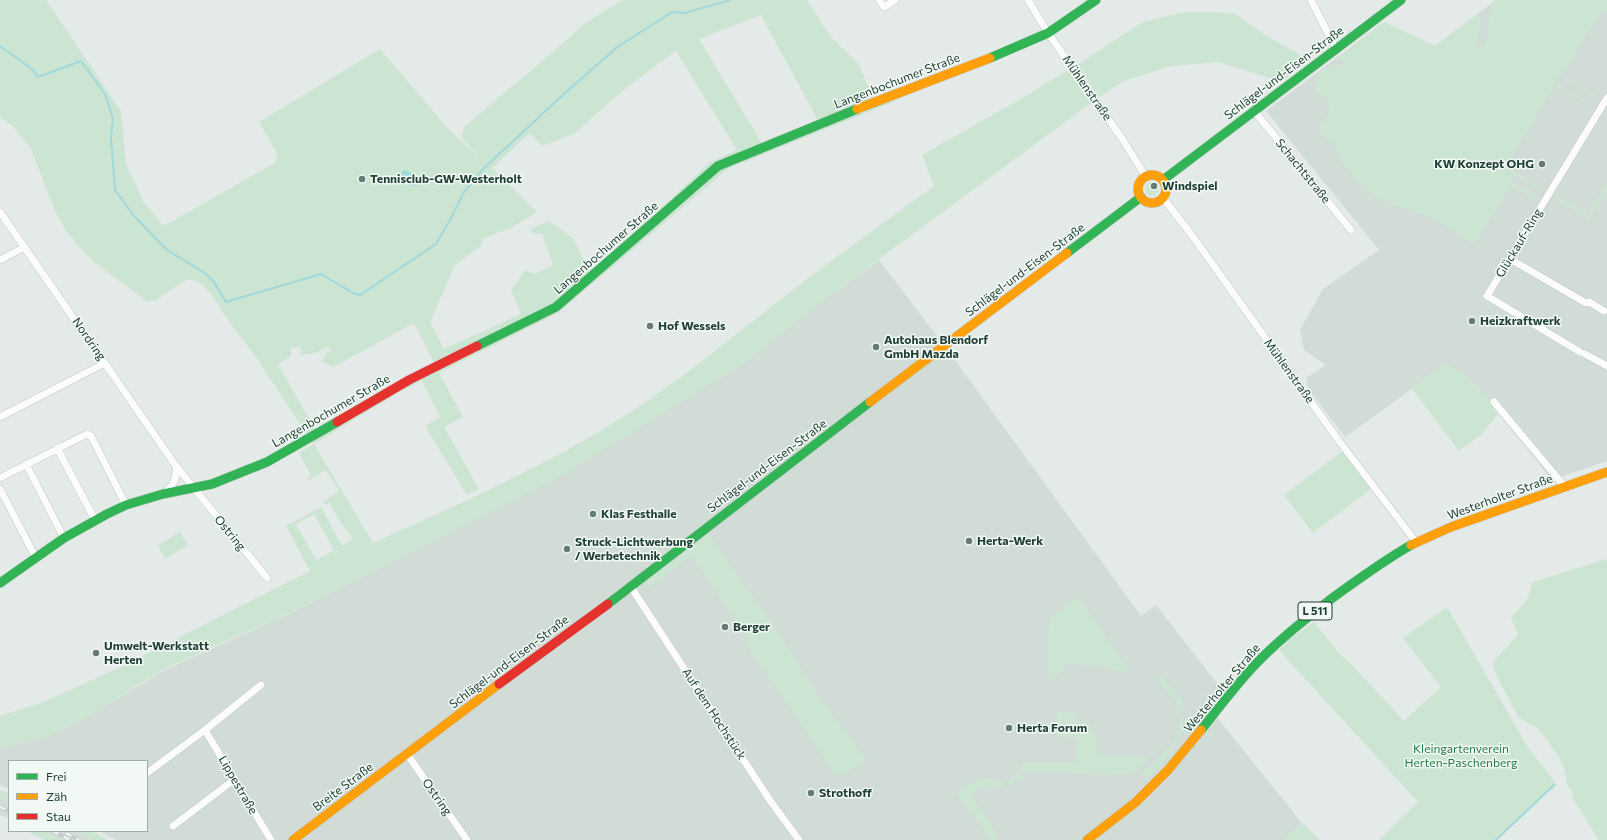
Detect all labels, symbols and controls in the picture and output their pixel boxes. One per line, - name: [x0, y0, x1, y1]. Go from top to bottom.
- street label: Schlägel-und-Eisen-Straße: [1221, 23, 1347, 123]
- street label: Langenbochumer Straße: [832, 50, 962, 112]
- street label: Mühlenstraße: [1059, 53, 1115, 123]
- street label: Schachtstraße: [1273, 136, 1333, 206]
- place label: KW Konzept OHG: [1434, 157, 1534, 171]
- marker: KW Konzept OHG: [1537, 159, 1547, 169]
- place label: Tennisclub-GW-Westerholt: [370, 172, 522, 186]
- marker: Tennisclub-GW-Westerholt: [357, 174, 367, 184]
- place label: Windspiel: [1162, 179, 1217, 193]
- marker: Windspiel: [1149, 181, 1159, 191]
- street label: Langenbochumer Straße: [551, 199, 661, 297]
- street label: Glückauf-Ring: [1493, 206, 1545, 280]
- street label: Schlägel-und-Eisen-Straße: [962, 220, 1088, 320]
- place label: Heizkraftwerk: [1480, 314, 1561, 328]
- street label: Nordring: [69, 315, 109, 363]
- marker: Heizkraftwerk: [1467, 316, 1477, 326]
- place label: Hof Wessels: [658, 319, 726, 333]
- marker: Hof Wessels: [645, 321, 655, 331]
- place label: Autohaus Blendorf GmbH Mazda: [884, 333, 988, 361]
- street label: Mühlenstraße: [1261, 336, 1317, 406]
- marker: Autohaus Blendorf GmbH Mazda: [871, 342, 881, 352]
- street label: Langenbochumer Straße: [270, 371, 392, 451]
- street label: Schlägel-und-Eisen-Straße: [704, 416, 830, 516]
- street label: Westerholter Straße: [1445, 471, 1555, 523]
- place label: Klas Festhalle: [601, 507, 677, 521]
- marker: Klas Festhalle: [588, 509, 598, 519]
- street label: Ostring: [211, 512, 249, 554]
- place label: Herta-Werk: [977, 534, 1043, 548]
- place label: Struck-Lichtwerbung / Werbetechnik: [575, 535, 693, 563]
- marker: Herta-Werk: [964, 536, 974, 546]
- marker: Struck-Lichtwerbung / Werbetechnik: [562, 544, 572, 554]
- road number: L 511: [1298, 602, 1332, 620]
- street label: Schlägel-und-Eisen-Straße: [446, 612, 572, 712]
- place label: Berger: [733, 620, 770, 634]
- marker: Berger: [720, 622, 730, 632]
- place label: Umwelt-Werkstatt Herten: [104, 639, 209, 667]
- street label: Westerholter Straße: [1181, 641, 1263, 735]
- marker: Umwelt-Werkstatt Herten: [91, 648, 101, 658]
- street label: Auf dem Hochstück: [679, 665, 749, 763]
- place label: Herta Forum: [1017, 721, 1087, 735]
- marker: Herta Forum: [1004, 723, 1014, 733]
- park label: Kleingartenverein Herten-Paschenberg: [1404, 742, 1518, 770]
- street label: Lippestraße: [215, 753, 261, 817]
- legend: [8, 760, 148, 832]
- street label: Breite Straße: [310, 760, 376, 814]
- text: Frei: [46, 769, 67, 783]
- street label: Ostring: [419, 776, 455, 818]
- place label: Strothoff: [819, 786, 872, 800]
- marker: Strothoff: [806, 788, 816, 798]
- text: Zäh: [46, 789, 67, 803]
- text: Stau: [46, 809, 71, 823]

